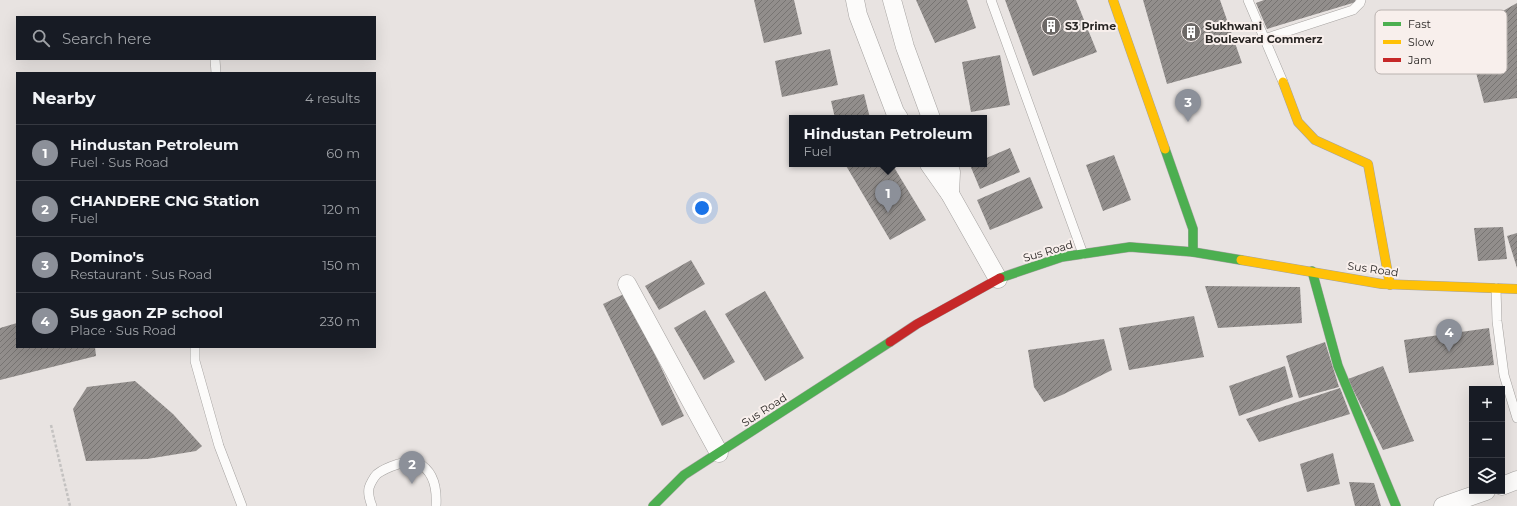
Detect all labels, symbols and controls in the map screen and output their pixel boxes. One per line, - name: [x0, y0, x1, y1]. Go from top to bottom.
- legend: [1375, 10, 1507, 74]
- building icon: S3 Prime: [1040, 15, 1062, 37]
- search box: [16, 16, 376, 60]
- text: Fast: [1408, 17, 1432, 31]
- place label: S3 Prime: [1065, 19, 1116, 33]
- place label: Sukhwani Boulevard Commerz: [1205, 19, 1323, 46]
- building icon: Sukhwani Boulevard Commerz: [1180, 21, 1202, 43]
- icon: search: [30, 27, 52, 49]
- text: Search here: [62, 29, 151, 48]
- text: Slow: [1408, 35, 1434, 49]
- text: Jam: [1407, 53, 1432, 67]
- text: Nearby: [32, 88, 96, 108]
- pin: 3: [1175, 89, 1201, 122]
- text: 4 results: [305, 90, 360, 106]
- popup: [789, 115, 987, 167]
- text: Hindustan Petroleum: [804, 124, 972, 143]
- text: Hindustan Petroleum: [70, 135, 239, 154]
- text: Fuel: [804, 143, 832, 159]
- text: 1: [42, 145, 48, 161]
- text: 60 m: [326, 145, 360, 161]
- text: Fuel · Sus Road: [70, 154, 169, 170]
- pin: 1: [875, 180, 901, 213]
- text: CHANDERE CNG Station: [70, 191, 259, 210]
- your location: [692, 198, 712, 218]
- text: 2: [41, 201, 49, 217]
- text: 120 m: [322, 201, 360, 217]
- text: Fuel: [70, 210, 98, 226]
- street label: Sus Road: [1021, 237, 1075, 265]
- text: Domino's: [70, 247, 144, 266]
- text: 3: [41, 257, 49, 273]
- text: 150 m: [322, 257, 360, 273]
- street label: Sus Road: [1347, 259, 1399, 279]
- text: Restaurant · Sus Road: [70, 266, 212, 282]
- text: Sus gaon ZP school: [70, 303, 223, 322]
- text: 4: [41, 313, 49, 329]
- text: 230 m: [319, 313, 360, 329]
- pin: 4: [1436, 319, 1462, 352]
- text: Place · Sus Road: [70, 322, 176, 338]
- map controls: [1469, 386, 1505, 494]
- button: +: [1469, 386, 1505, 422]
- street label: Sus Road: [739, 390, 789, 430]
- button: −: [1469, 422, 1505, 458]
- pin: 2: [399, 451, 425, 484]
- button: layers: [1469, 458, 1505, 494]

